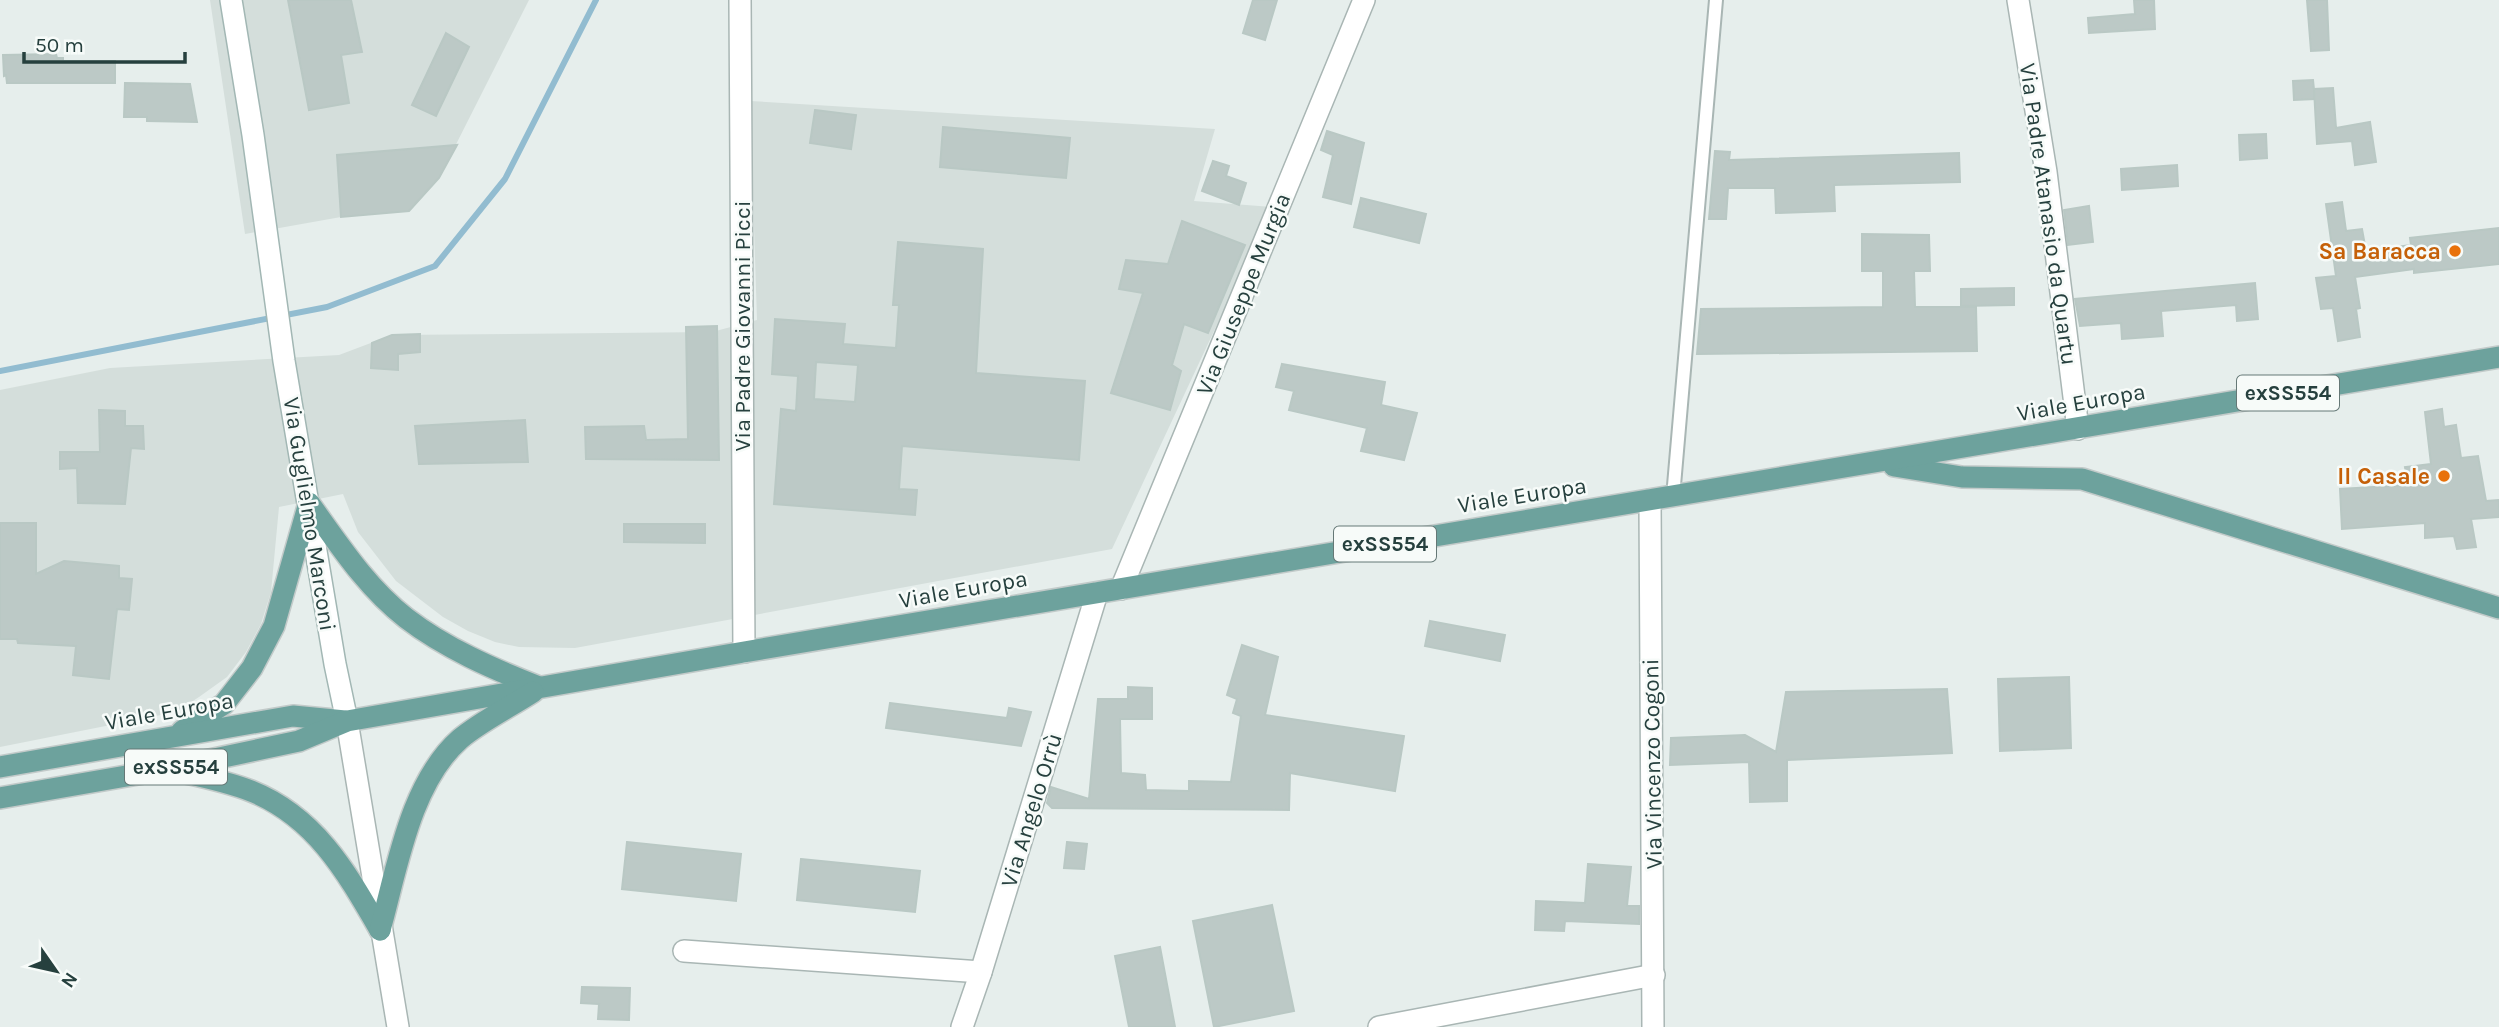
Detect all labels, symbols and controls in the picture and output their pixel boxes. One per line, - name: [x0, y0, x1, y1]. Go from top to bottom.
- scale bar: [24, 21, 186, 65]
- text: 50 m: [35, 33, 84, 57]
- street label: Via Padre Atanasio da Quartu: [2014, 61, 2083, 367]
- street label: Via Giuseppe Murgia: [1191, 189, 1296, 399]
- street label: Via Padre Giovanni Picci: [729, 200, 756, 452]
- place label: Sa Baracca: [2318, 238, 2441, 265]
- marker: Sa Baracca: [2447, 243, 2463, 259]
- road number: exSS554: [2237, 376, 2339, 410]
- street label: Viale Europa: [2015, 378, 2147, 427]
- street label: Via Guglielmo Marconi: [278, 395, 341, 633]
- place label: Il Casale: [2337, 463, 2430, 490]
- marker: Il Casale: [2436, 468, 2452, 484]
- street label: Viale Europa: [1456, 472, 1588, 519]
- road number: exSS554: [1334, 526, 1436, 562]
- street label: Viale Europa: [897, 565, 1029, 614]
- street label: Via Vincenzo Cogoni: [1637, 658, 1668, 870]
- street label: Viale Europa: [103, 687, 235, 736]
- street label: Via Angelo Orrù: [995, 730, 1068, 890]
- road number: exSS554: [125, 750, 227, 784]
- north arrow: [21, 936, 91, 1006]
- text: N: [56, 968, 82, 992]

